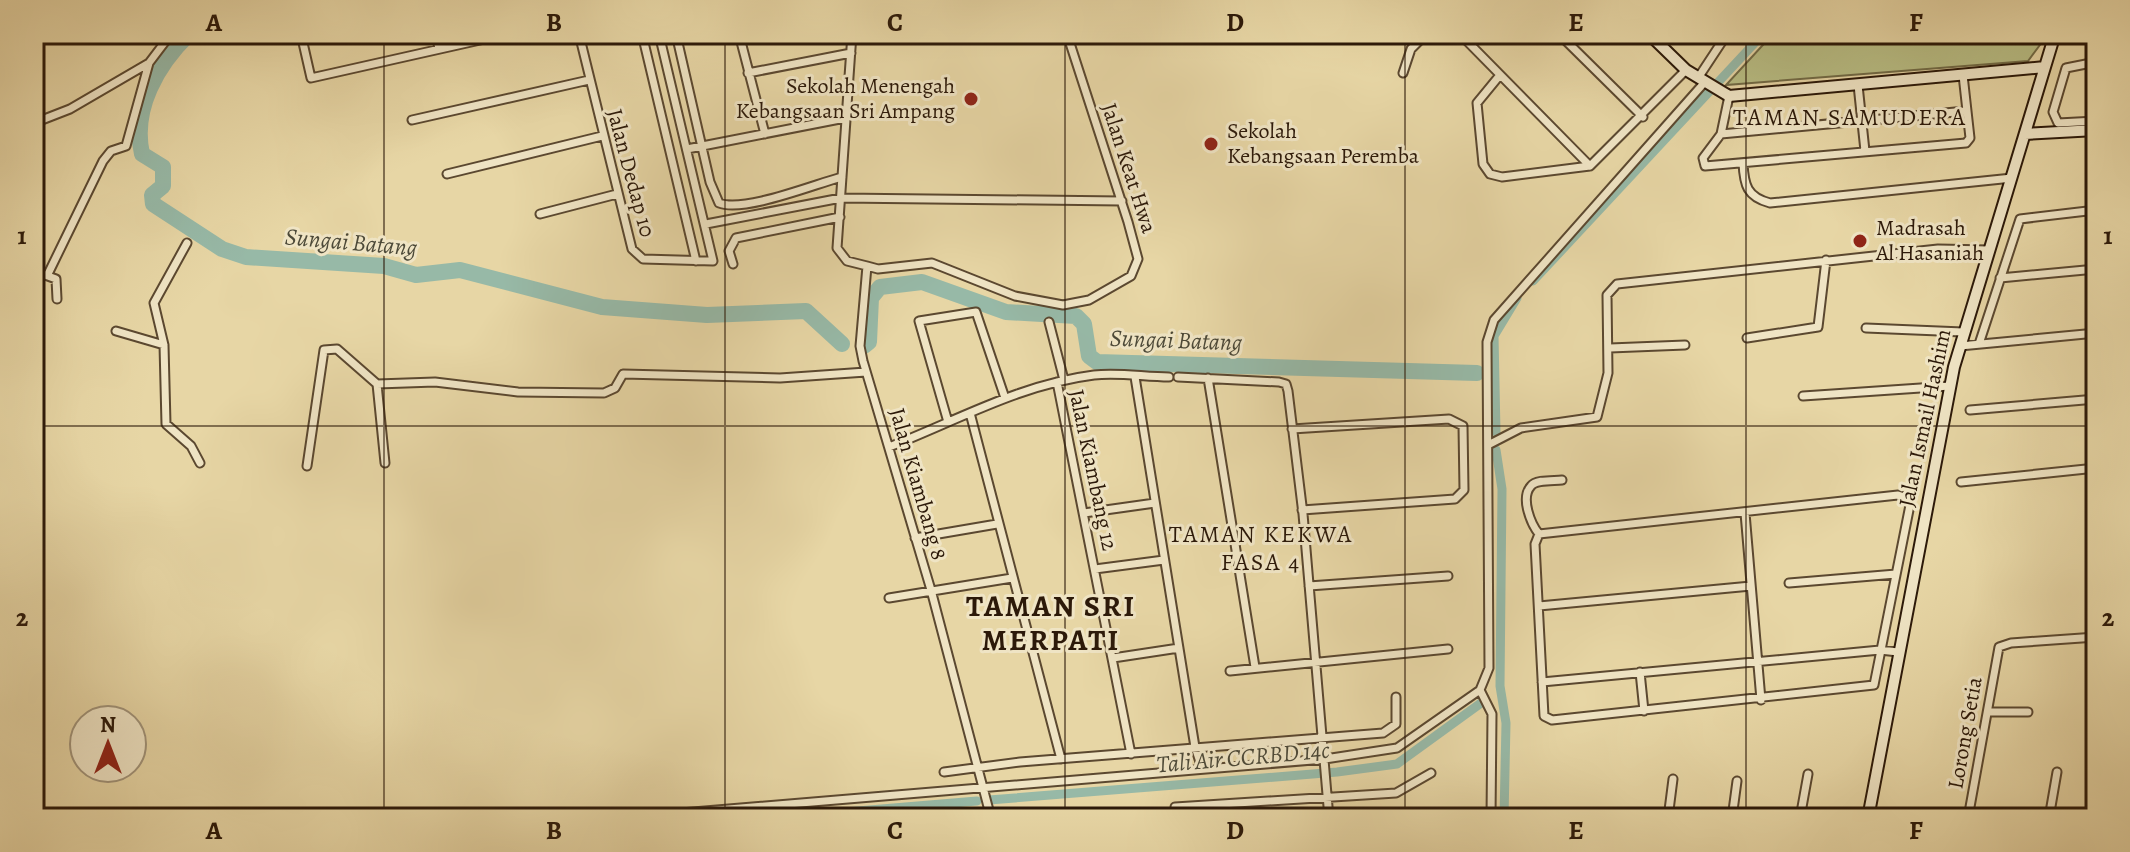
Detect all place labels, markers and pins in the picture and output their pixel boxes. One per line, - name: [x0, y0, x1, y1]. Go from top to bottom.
- place label: Sekolah Menengah Kebangsaan Sri Ampang: [736, 71, 955, 126]
- marker: Sekolah Menengah Kebangsaan Sri Ampang: [962, 90, 980, 108]
- place label: Sekolah Kebangsaan Peremba: [1227, 116, 1420, 171]
- marker: Sekolah Kebangsaan Peremba: [1202, 135, 1220, 153]
- place label: Madrasah Al Hasaniah: [1875, 213, 1984, 268]
- marker: Madrasah Al Hasaniah: [1851, 232, 1869, 250]

